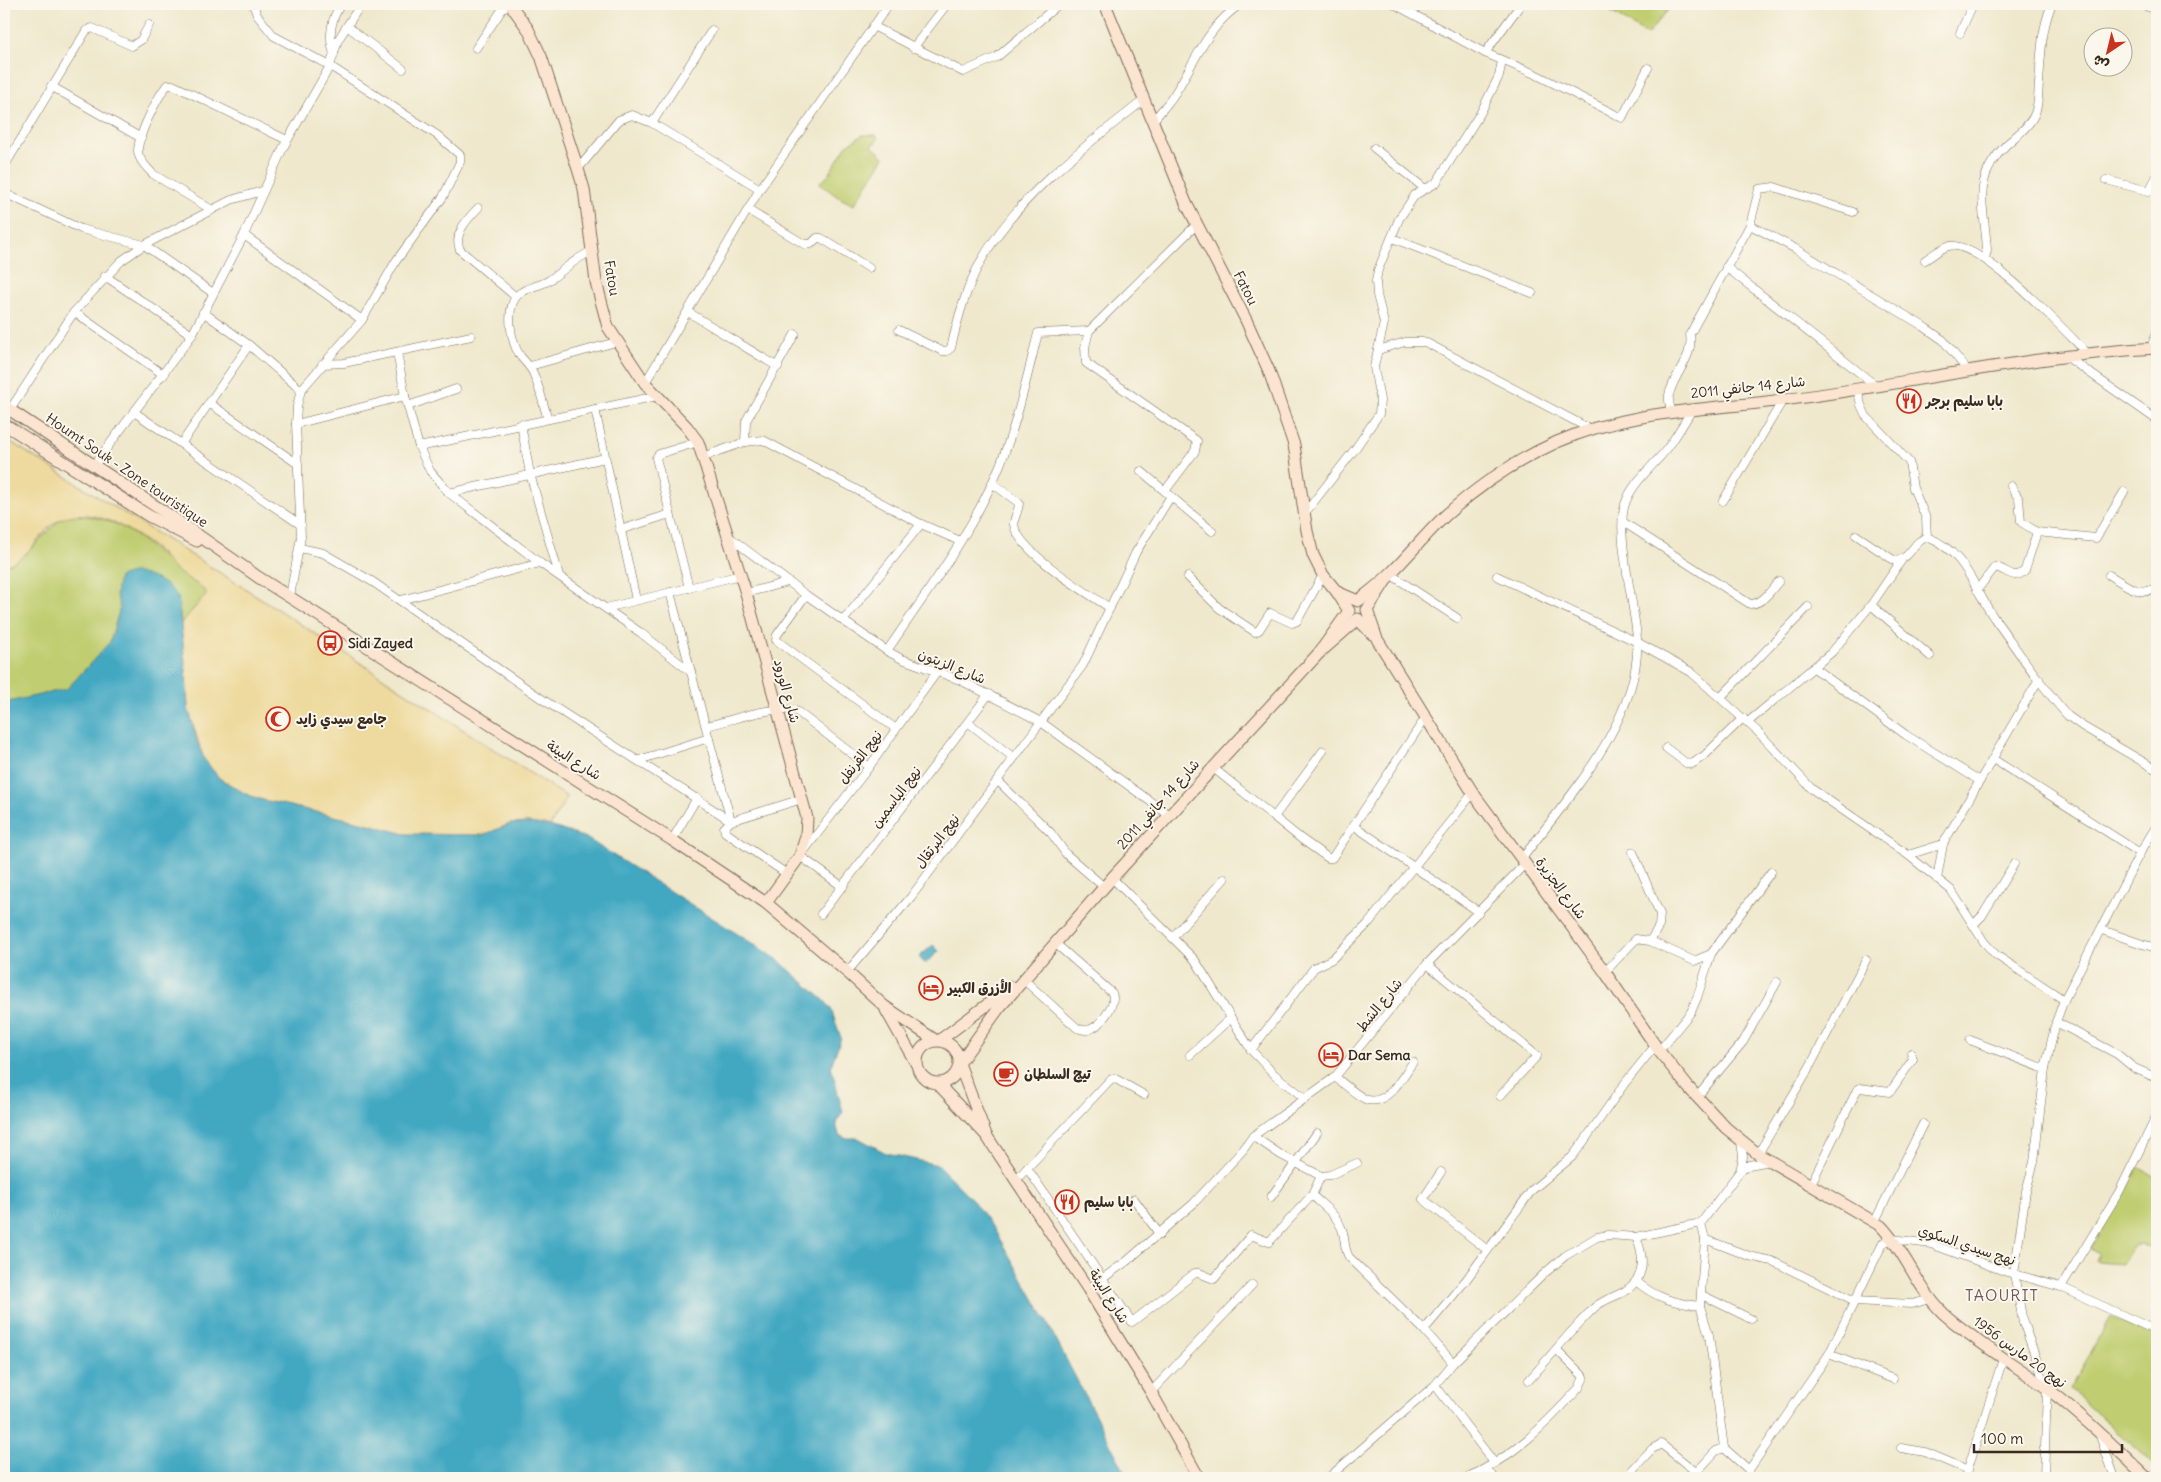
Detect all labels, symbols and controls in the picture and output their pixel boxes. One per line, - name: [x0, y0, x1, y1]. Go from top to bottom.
- north arrow: [2084, 28, 2134, 78]
- text: ش: [2089, 51, 2112, 74]
- street label: Fatou: [600, 259, 624, 297]
- street label: Fatou: [1230, 268, 1262, 308]
- street label: شارع 14 جانفي 2011: [1690, 372, 1807, 406]
- restaurant icon: بابا سليم برجر: [1896, 388, 1922, 414]
- place label: بابا سليم برجر: [1924, 392, 2003, 412]
- street label: Houmt Souk - Zone touristique: [43, 409, 211, 531]
- bus stop icon: Sidi Zayed: [317, 630, 343, 656]
- place label: Sidi Zayed: [348, 634, 414, 652]
- street label: شارع الزيتون: [915, 644, 988, 689]
- street label: شارع الورود: [769, 657, 804, 725]
- mosque icon: جامع سيدي زايد: [265, 706, 291, 732]
- place label: جامع سيدي زايد: [296, 710, 387, 730]
- street label: نهج القرنفل: [834, 727, 887, 788]
- street label: شارع البيئة: [543, 736, 605, 785]
- street label: شارع 14 جانفي 2011: [1113, 755, 1206, 856]
- street label: نهج الياسمين: [867, 763, 926, 832]
- street label: نهج البرتقال: [911, 810, 964, 873]
- street label: شارع الجزيرة: [1531, 853, 1590, 923]
- street label: شارع الشط: [1352, 974, 1407, 1036]
- hotel icon: الأزرق الكبير: [918, 975, 944, 1001]
- place label: الأزرق الكبير: [946, 978, 1012, 997]
- hotel icon: Dar Sema: [1318, 1042, 1344, 1068]
- place label: Dar Sema: [1348, 1046, 1411, 1064]
- cafe icon: تيج السلطان: [993, 1061, 1019, 1087]
- place label: تيج السلطان: [1024, 1065, 1092, 1083]
- restaurant icon: بابا سليم: [1054, 1189, 1080, 1215]
- place label: بابا سليم: [1084, 1193, 1134, 1213]
- street label: نهج سيدي السكوي: [1915, 1221, 2018, 1271]
- street label: شارع البيئة: [1084, 1265, 1133, 1327]
- district label: TAOURIT: [1965, 1285, 2039, 1305]
- street label: نهج 20 مارس 1956: [1969, 1312, 2070, 1393]
- scale bar: [1974, 1422, 2121, 1454]
- text: 100 m: [1981, 1429, 2023, 1448]

